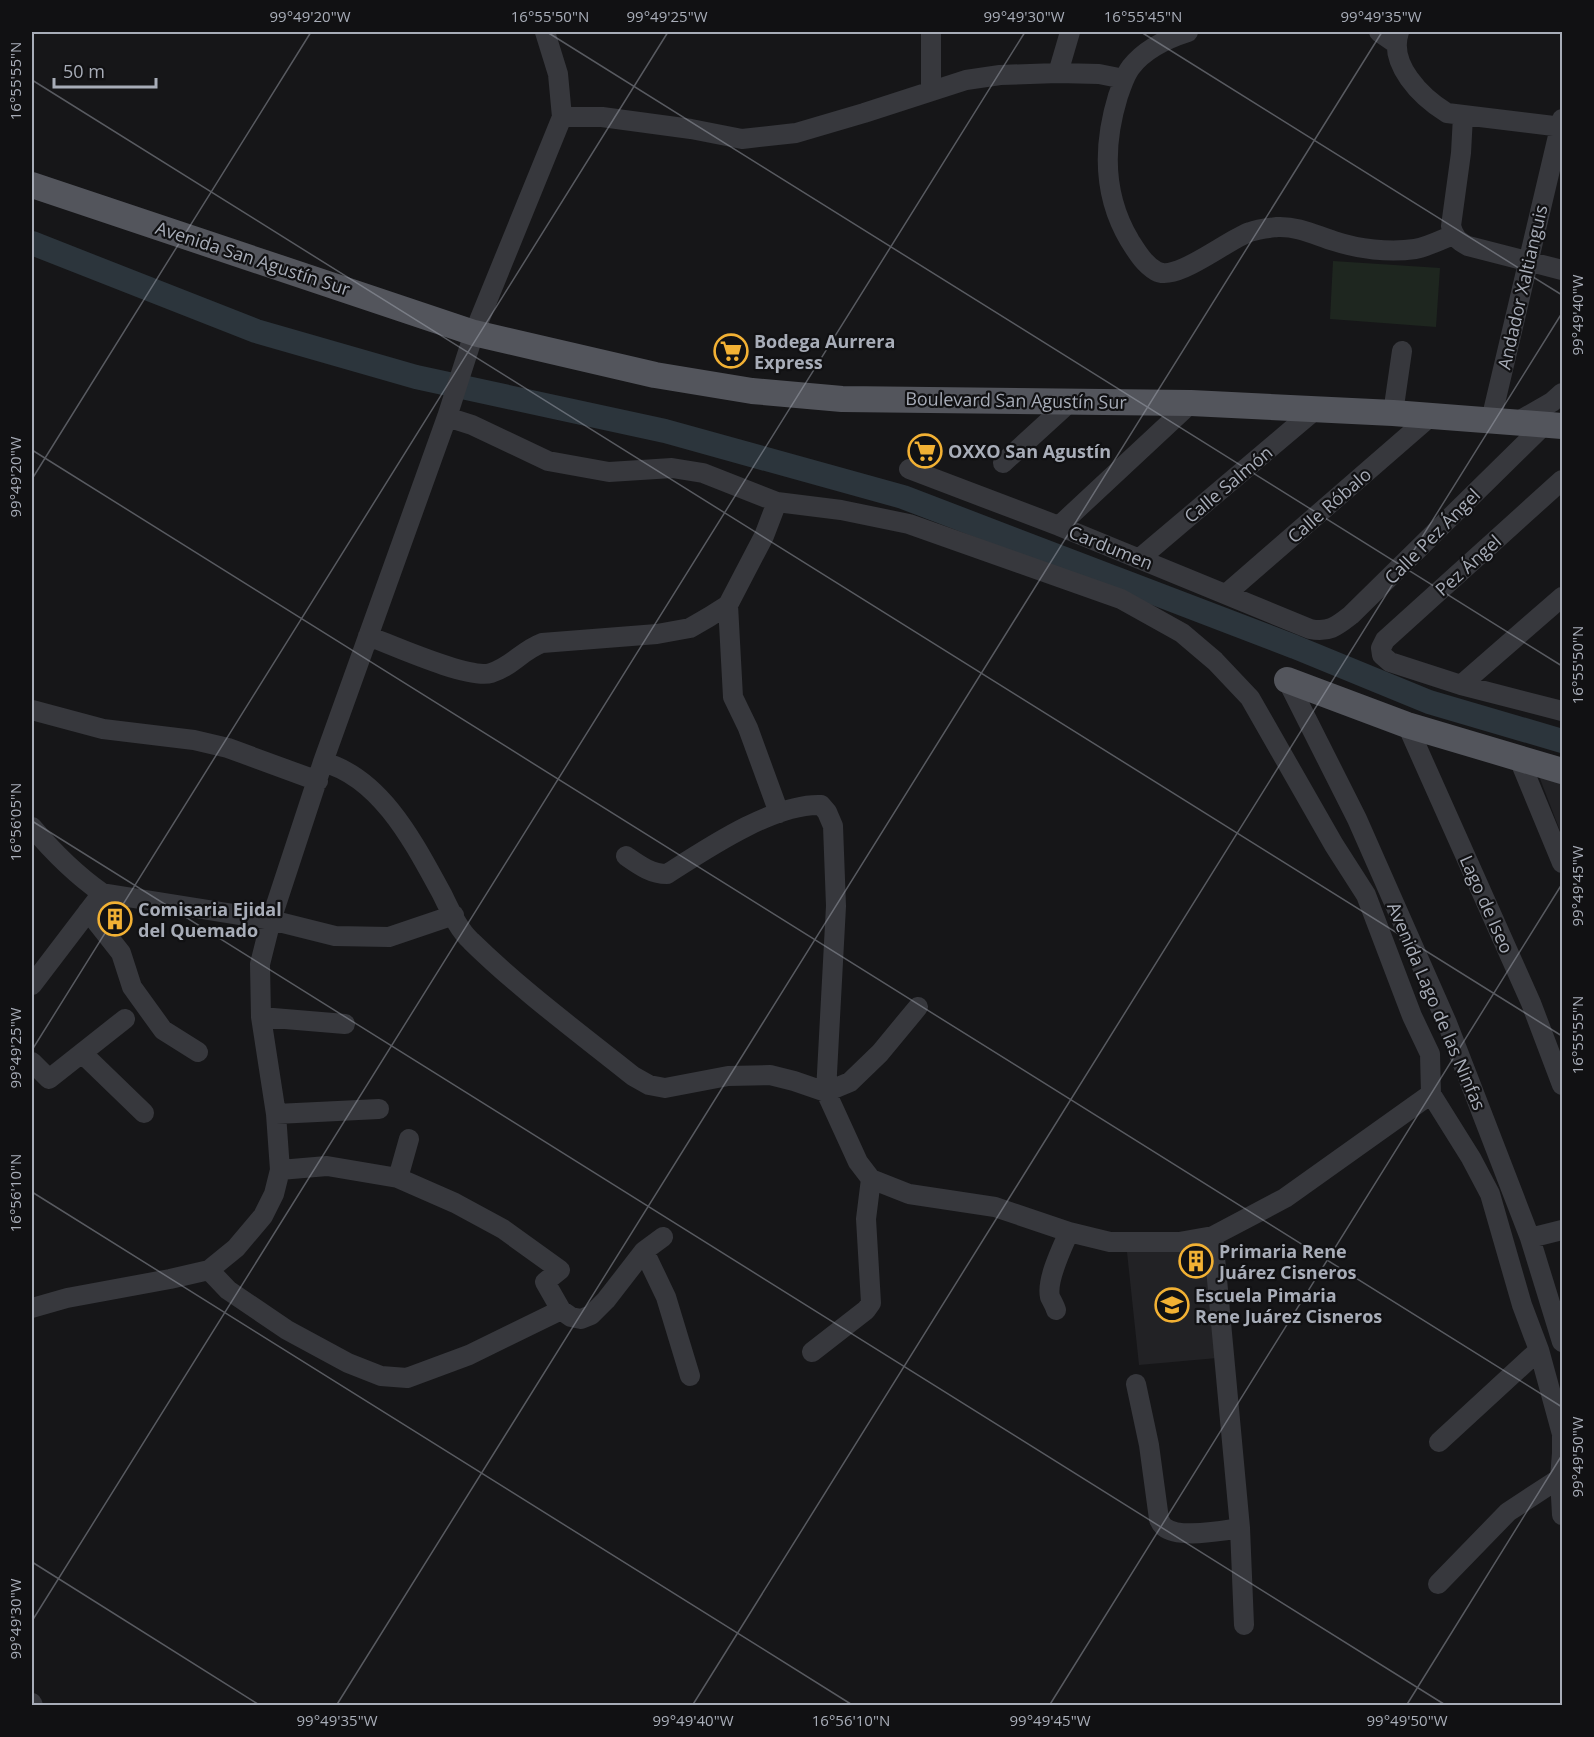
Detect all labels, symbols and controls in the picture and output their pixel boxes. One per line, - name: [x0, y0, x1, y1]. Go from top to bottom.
- text: 99°49'20"W: [270, 6, 351, 26]
- text: 16°55'50"N: [511, 6, 589, 26]
- text: 99°49'25"W: [627, 6, 708, 26]
- text: 99°49'30"W: [984, 6, 1065, 26]
- text: 16°55'45"N: [1104, 6, 1182, 26]
- text: 99°49'35"W: [1341, 6, 1422, 26]
- text: 16°55'55"N: [5, 42, 25, 120]
- scale bar: [54, 51, 156, 89]
- text: 50 m: [63, 59, 105, 83]
- street label: Andador Xaltianguis: [1491, 202, 1553, 372]
- street label: Avenida San Agustín Sur: [153, 215, 354, 301]
- text: 99°49'40"W: [1567, 274, 1587, 356]
- place label: Bodega Aurrera Express: [754, 329, 895, 374]
- supermarket icon: Bodega Aurrera Express: [713, 333, 749, 369]
- street label: Boulevard San Agustín Sur: [905, 386, 1128, 414]
- supermarket icon: OXXO San Agustín: [907, 433, 943, 469]
- text: 99°49'20"W: [5, 436, 25, 518]
- place label: OXXO San Agustín: [948, 439, 1111, 463]
- street label: Calle Salmón: [1179, 440, 1277, 528]
- street label: Calle Róbalo: [1282, 462, 1376, 548]
- street label: Calle Pez Ángel: [1380, 484, 1484, 588]
- street label: Cardumen: [1065, 519, 1157, 575]
- street label: Pez Ángel: [1431, 530, 1505, 600]
- text: 16°55'50"N: [1567, 626, 1587, 704]
- text: 16°56'05"N: [5, 783, 25, 861]
- text: 99°49'45"W: [1567, 845, 1587, 927]
- street label: Lago de Iseo: [1455, 851, 1519, 957]
- place label: Comisaria Ejidal del Quemado: [138, 897, 282, 942]
- street label: Avenida Lago de las Ninfas: [1382, 898, 1492, 1114]
- building icon: Comisaria Ejidal del Quemado: [97, 901, 133, 937]
- text: 16°55'55"N: [1567, 996, 1587, 1074]
- text: 99°49'25"W: [5, 1007, 25, 1089]
- text: 16°56'10"N: [5, 1154, 25, 1232]
- place label: Primaria Rene Juárez Cisneros: [1217, 1239, 1357, 1284]
- building icon: Primaria Rene Juárez Cisneros: [1178, 1243, 1214, 1279]
- place label: Escuela Pimaria Rene Juárez Cisneros: [1195, 1283, 1382, 1328]
- school or university icon: Escuela Pimaria Rene Juárez Cisneros: [1154, 1287, 1190, 1323]
- text: 99°49'50"W: [1567, 1416, 1587, 1498]
- text: 99°49'30"W: [5, 1578, 25, 1660]
- text: 99°49'35"W: [297, 1710, 378, 1730]
- text: 99°49'40"W: [653, 1710, 734, 1730]
- text: 16°56'10"N: [812, 1710, 890, 1730]
- text: 99°49'45"W: [1010, 1710, 1091, 1730]
- text: 99°49'50"W: [1367, 1710, 1448, 1730]

